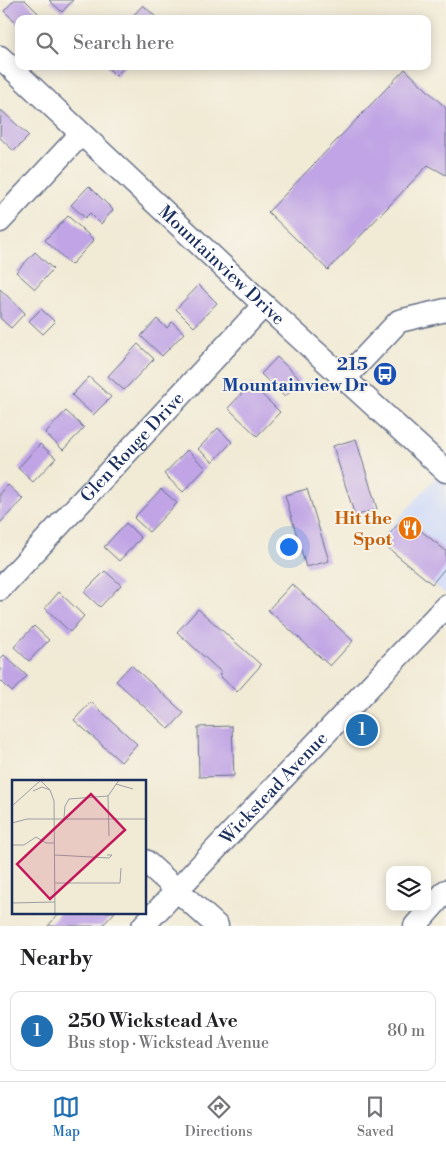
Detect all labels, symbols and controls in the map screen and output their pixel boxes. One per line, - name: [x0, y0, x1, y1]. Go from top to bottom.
- search box: [15, 15, 431, 70]
- icon: search: [33, 29, 61, 57]
- text: Search here: [73, 31, 174, 55]
- street label: Mountainview Drive: [153, 201, 289, 330]
- place label: 215 Mountainview Dr: [222, 353, 368, 397]
- bus stop icon: 215 Mountainview Dr: [372, 361, 398, 387]
- street label: Glen Rouge Drive: [75, 387, 189, 507]
- place label: Hit the Spot: [334, 507, 393, 551]
- restaurant icon: Hit the Spot: [397, 515, 423, 541]
- your location: [276, 534, 302, 560]
- pin: 1: [346, 711, 378, 749]
- street label: Wickstead Avenue: [215, 727, 333, 850]
- inset map: [12, 780, 146, 914]
- map controls: [386, 866, 431, 911]
- button: layers: [386, 866, 431, 911]
- text: Nearby: [20, 946, 93, 972]
- text: 250 Wickstead Ave: [68, 1009, 238, 1033]
- text: 1: [33, 1021, 41, 1041]
- text: 80 m: [387, 1021, 425, 1041]
- text: Bus stop · Wickstead Avenue: [68, 1033, 269, 1053]
- tab: Map: [52, 1093, 80, 1141]
- tab: Directions: [185, 1093, 252, 1141]
- tab: Saved: [357, 1093, 394, 1141]

